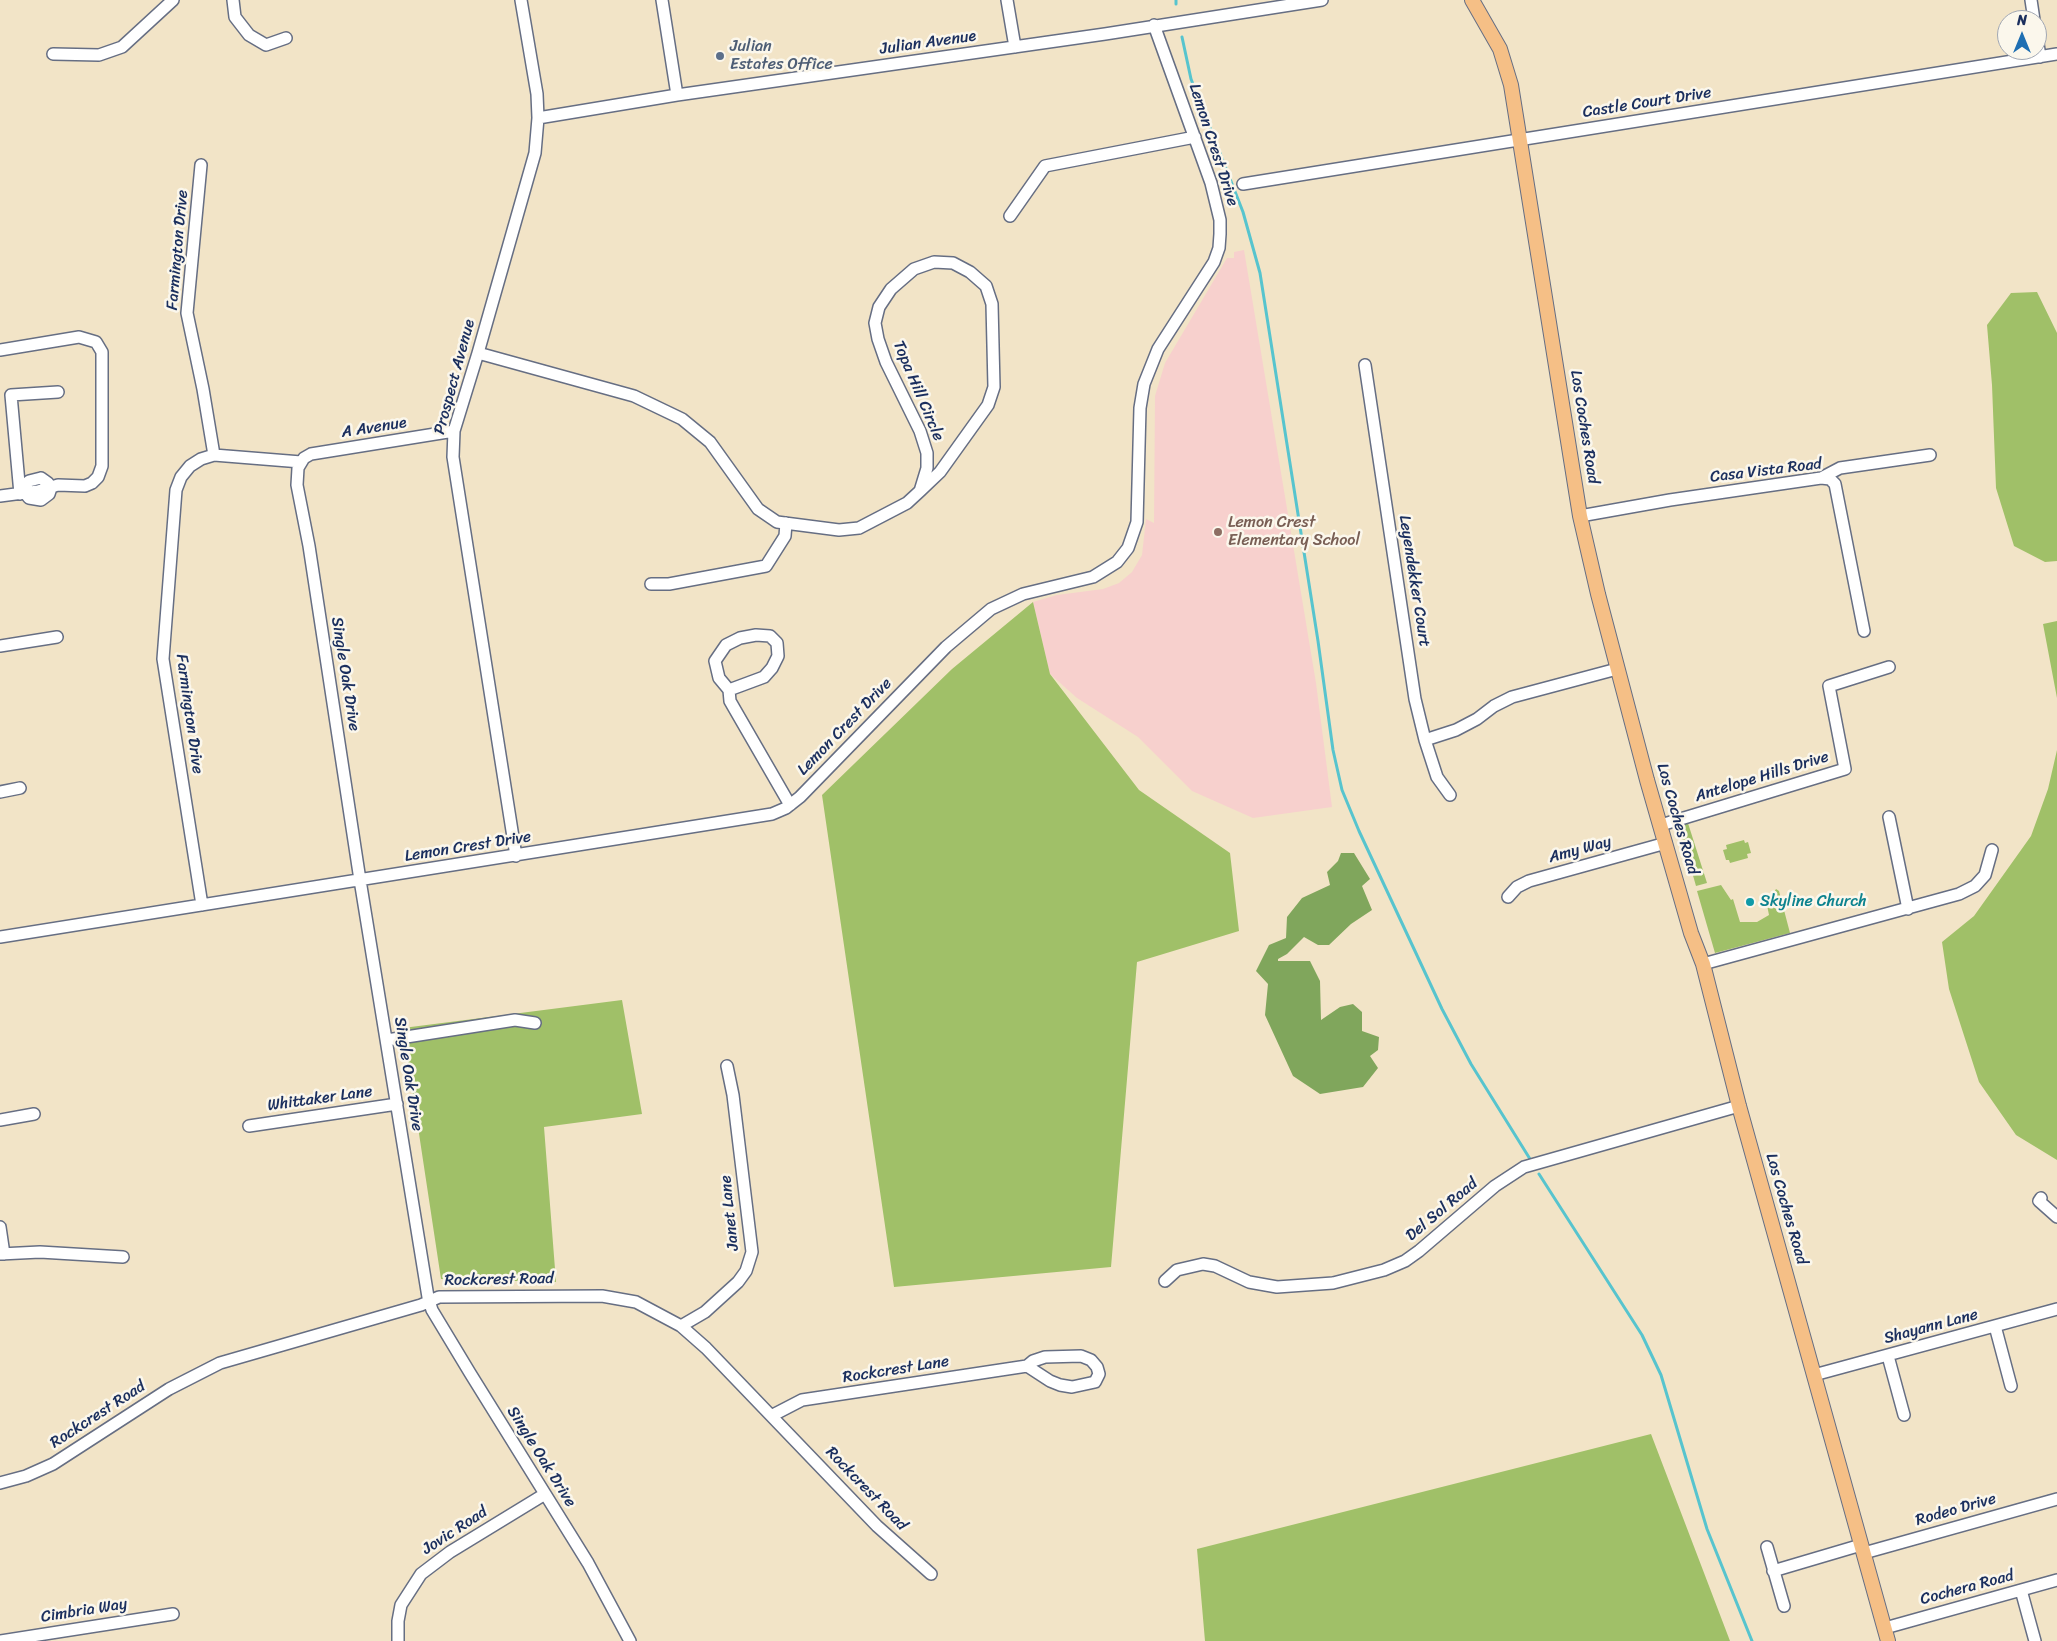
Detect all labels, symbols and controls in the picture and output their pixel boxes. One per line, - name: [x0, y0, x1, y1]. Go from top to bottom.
- text: N: [2017, 8, 2027, 33]
- north arrow: [1997, 10, 2047, 60]
- street label: Julian Avenue: [879, 27, 977, 59]
- place label: Julian Estates Office: [730, 37, 833, 75]
- marker: Julian Estates Office: [714, 50, 726, 62]
- street label: Lemon Crest Drive: [1184, 81, 1242, 209]
- street label: Castle Court Drive: [1581, 83, 1713, 123]
- street label: Farmington Drive: [163, 189, 193, 311]
- street label: Prospect Avenue: [430, 317, 480, 437]
- street label: Topa Hill Circle: [888, 338, 948, 444]
- street label: Los Coches Road: [1566, 369, 1602, 485]
- street label: A Avenue: [340, 413, 408, 443]
- street label: Casa Vista Road: [1709, 455, 1823, 487]
- place label: Lemon Crest Elementary School: [1228, 513, 1360, 551]
- street label: Leyendekker Court: [1394, 514, 1434, 648]
- marker: Lemon Crest Elementary School: [1212, 526, 1224, 538]
- street label: Single Oak Drive: [326, 616, 364, 732]
- street label: Farmington Drive: [171, 653, 207, 775]
- street label: Lemon Crest Drive: [794, 674, 896, 780]
- street label: Antelope Hills Drive: [1693, 747, 1831, 807]
- street label: Los Coches Road: [1652, 761, 1702, 877]
- street label: Lemon Crest Drive: [403, 828, 533, 866]
- street label: Amy Way: [1547, 832, 1613, 868]
- place label: Skyline Church: [1760, 892, 1867, 912]
- marker: Skyline Church: [1744, 896, 1756, 908]
- street label: Single Oak Drive: [389, 1016, 427, 1132]
- street label: Whittaker Lane: [266, 1082, 374, 1116]
- street label: Los Coches Road: [1761, 1151, 1811, 1267]
- street label: Janet Lane: [716, 1174, 744, 1252]
- street label: Del Sol Road: [1402, 1174, 1482, 1246]
- street label: Rockcrest Road: [444, 1269, 554, 1291]
- street label: Shayann Lane: [1882, 1305, 1980, 1349]
- street label: Rockcrest Lane: [841, 1352, 951, 1388]
- street label: Rockcrest Road: [47, 1377, 149, 1453]
- street label: Single Oak Drive: [502, 1403, 580, 1511]
- street label: Rockcrest Road: [821, 1443, 911, 1535]
- street label: Rodeo Drive: [1914, 1489, 1998, 1531]
- street label: Jovic Road: [419, 1503, 491, 1559]
- street label: Cochera Road: [1918, 1566, 2016, 1610]
- street label: Cimbria Way: [39, 1595, 129, 1627]

